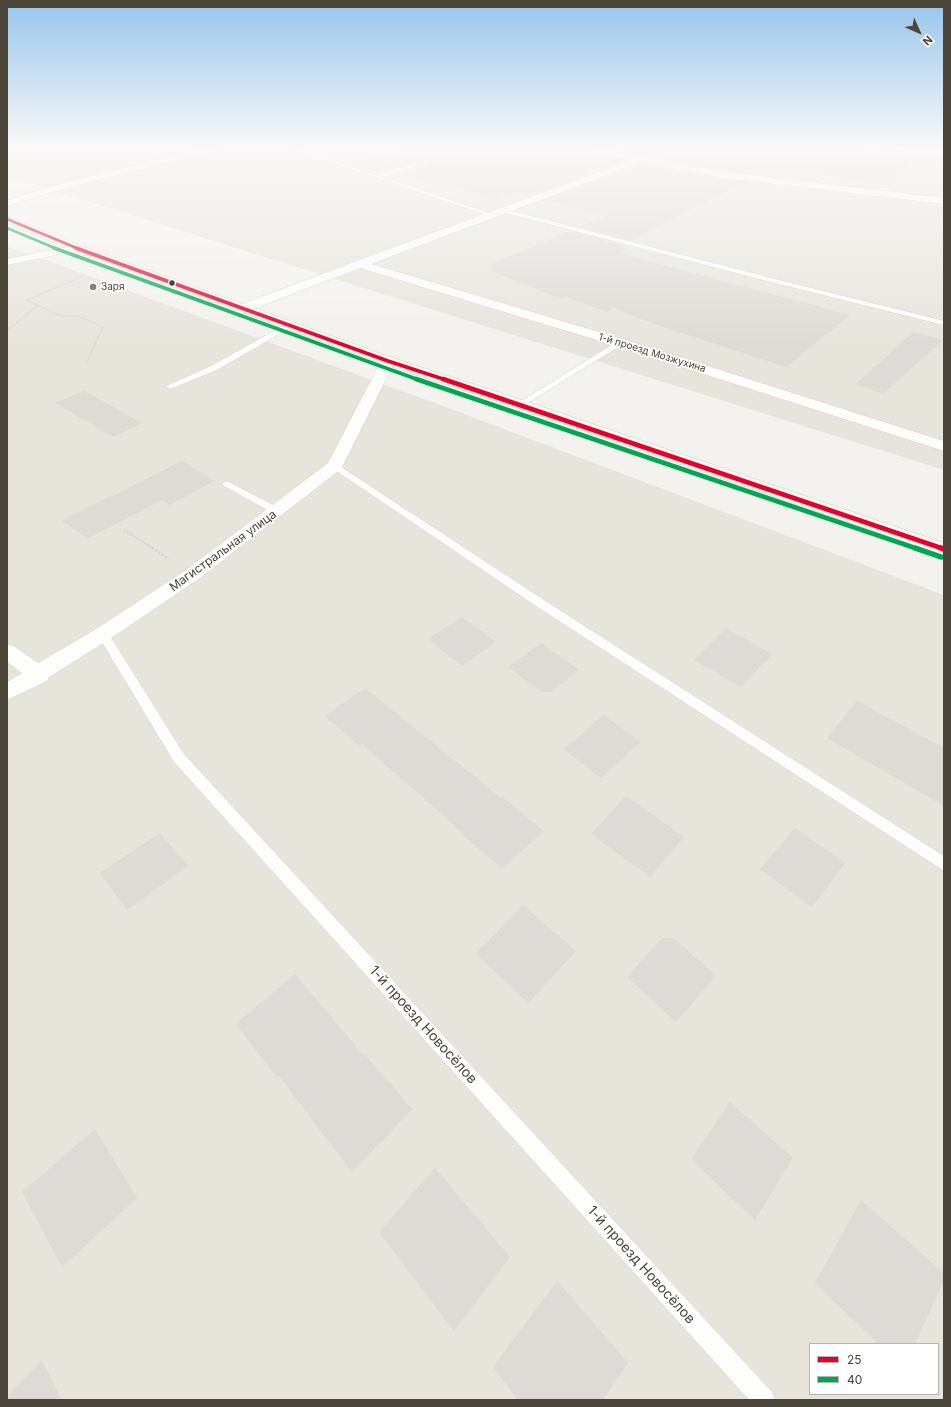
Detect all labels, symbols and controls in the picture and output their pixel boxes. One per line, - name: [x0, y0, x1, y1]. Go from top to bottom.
- north arrow: [899, 12, 939, 52]
- text: N: [920, 33, 935, 48]
- unlabelled marker: [167, 278, 177, 288]
- place label: Заря: [101, 281, 124, 293]
- marker: Заря: [88, 282, 98, 292]
- street label: 1-й проезд Мозжухина: [597, 331, 707, 375]
- street label: Магистральная улица: [167, 507, 279, 595]
- street label: 1-й проезд Новосёлов: [366, 963, 480, 1087]
- street label: 1-й проезд Новосёлов: [584, 1203, 698, 1327]
- legend: [809, 1343, 939, 1395]
- text: 25: [847, 1352, 862, 1367]
- text: 40: [847, 1372, 862, 1387]

